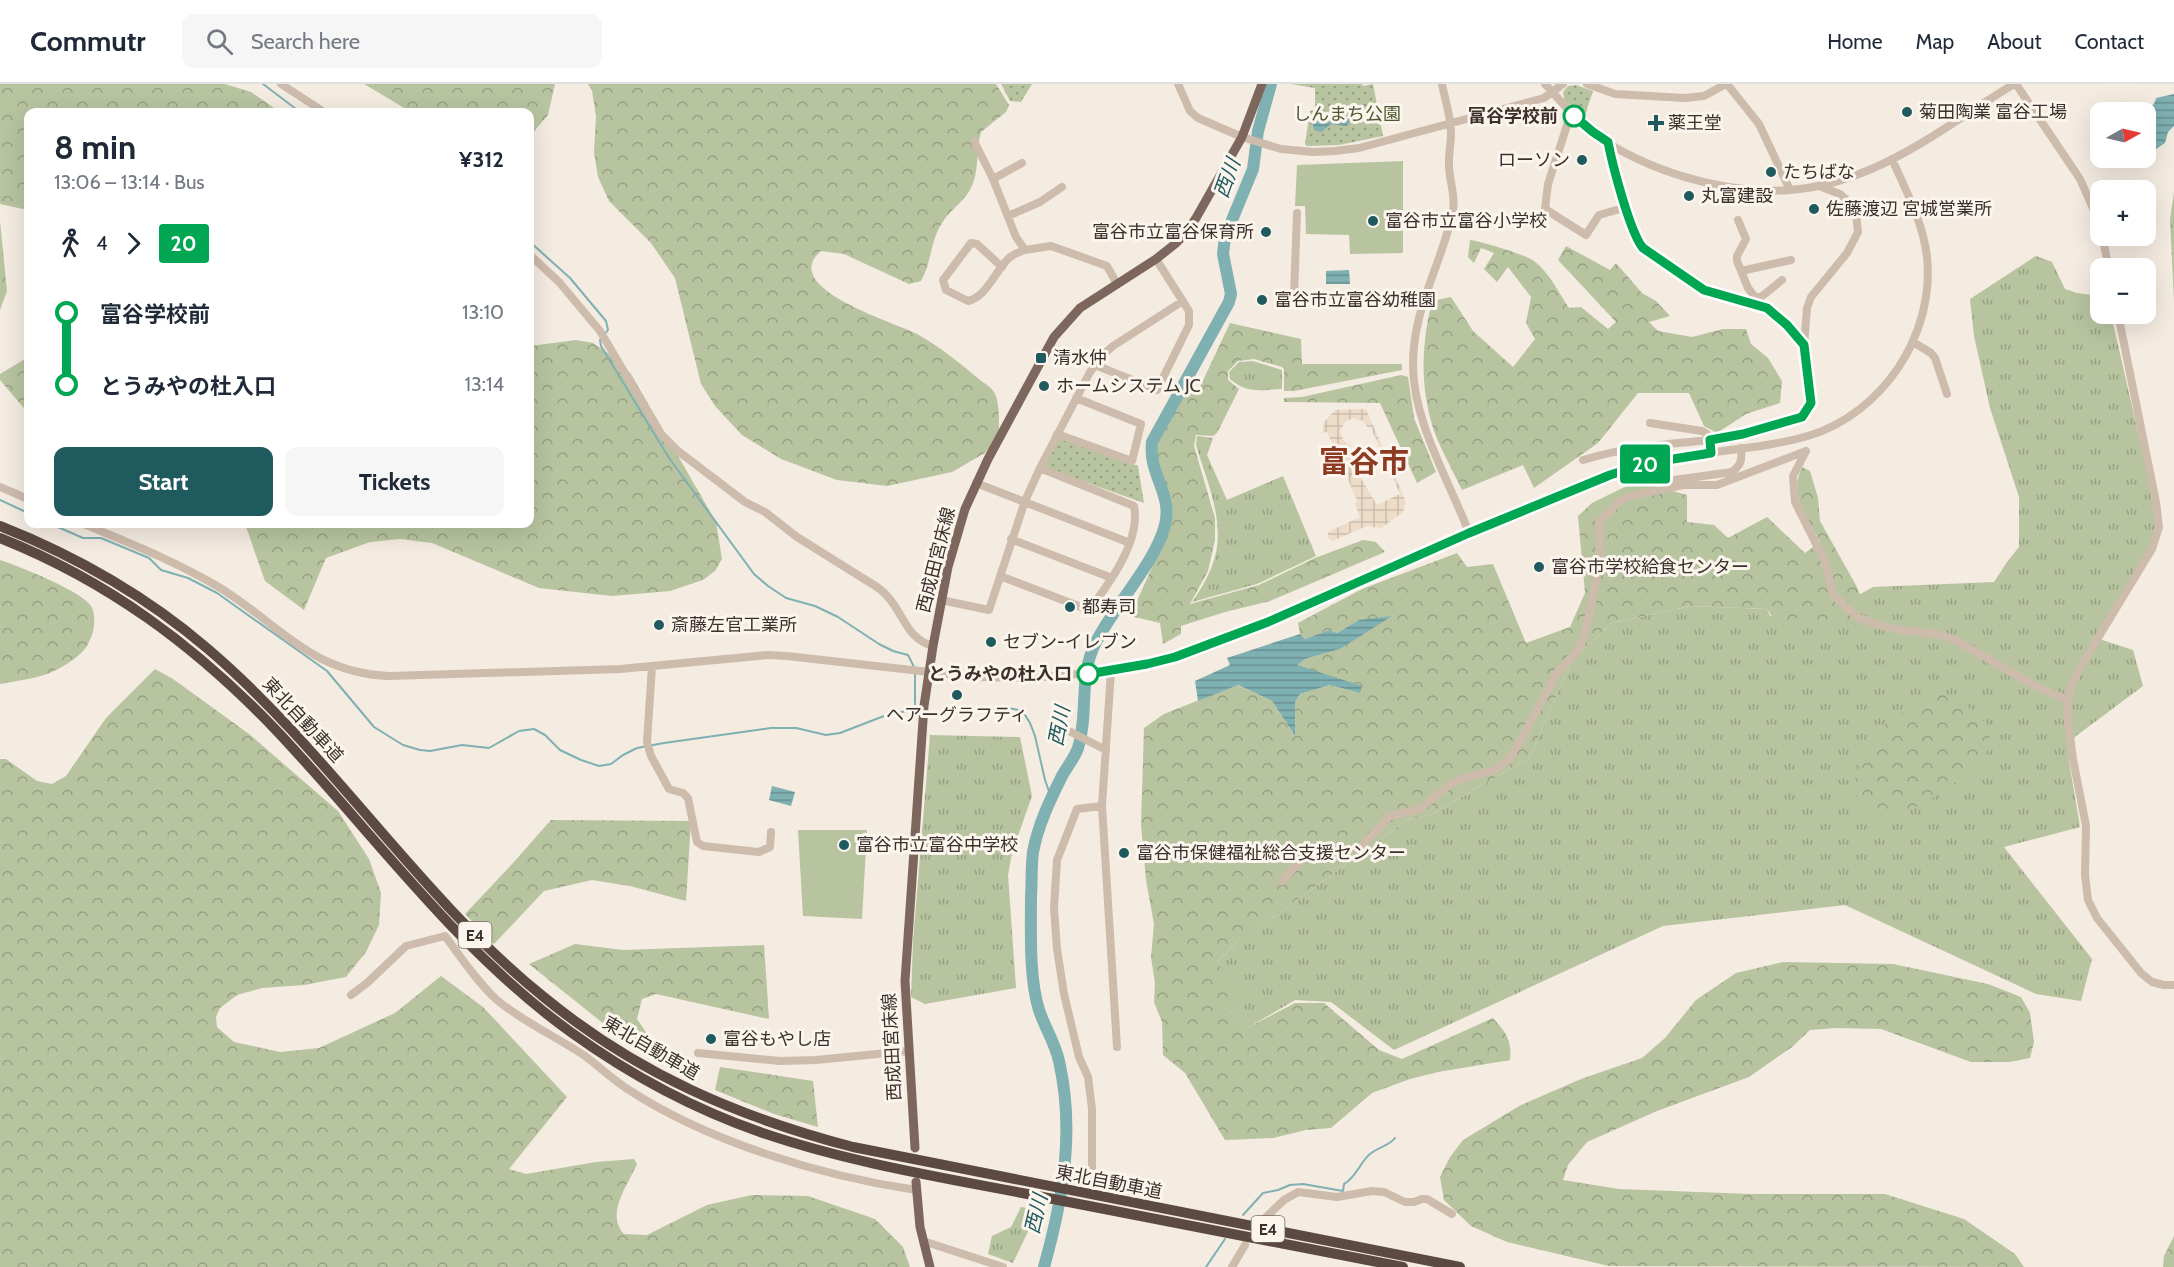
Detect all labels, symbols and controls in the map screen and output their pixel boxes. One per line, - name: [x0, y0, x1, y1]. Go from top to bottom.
- search box: [182, 14, 602, 68]
- text: Commutr: [30, 24, 146, 58]
- icon: search: [203, 25, 236, 58]
- text: Search here: [251, 28, 360, 55]
- text: Home: [1827, 29, 1883, 54]
- text: Map: [1916, 29, 1954, 54]
- text: About: [1987, 29, 2041, 54]
- text: Contact: [2074, 29, 2144, 54]
- place label: 菊田陶業 富谷工場: [1919, 101, 2067, 123]
- north arrow: [2090, 102, 2156, 168]
- map controls: [2090, 102, 2156, 324]
- park label: しんまち公園: [1293, 103, 1401, 125]
- place label: 富谷学校前: [1468, 105, 1558, 127]
- marker: 富谷学校前: [1563, 105, 1585, 127]
- marker: 菊田陶業 富谷工場: [1900, 105, 1914, 119]
- place label: 薬王堂: [1668, 112, 1722, 134]
- marker: 薬王堂: [1649, 116, 1663, 130]
- text: 8 min: [54, 127, 136, 167]
- text: ¥312: [459, 146, 504, 173]
- place label: ローソン: [1498, 149, 1570, 171]
- water label: 西川: [1209, 153, 1246, 201]
- marker: ローソン: [1575, 153, 1589, 167]
- place label: たちばな: [1783, 161, 1855, 183]
- marker: たちばな: [1764, 165, 1778, 179]
- text: 13:06 – 13:14 · Bus: [54, 170, 205, 194]
- button: +: [2090, 180, 2156, 246]
- place label: 丸富建設: [1701, 185, 1773, 207]
- marker: 丸富建設: [1682, 189, 1696, 203]
- place label: 佐藤渡辺 宮城営業所: [1826, 198, 1992, 220]
- marker: 佐藤渡辺 宮城営業所: [1807, 202, 1821, 216]
- place label: 富谷市立富谷小学校: [1385, 210, 1547, 232]
- marker: 富谷市立富谷小学校: [1366, 214, 1380, 228]
- place label: 富谷市立富谷保育所: [1092, 221, 1254, 243]
- marker: 富谷市立富谷保育所: [1259, 225, 1273, 239]
- icon: walk: [54, 227, 87, 260]
- icon: forward: [117, 227, 150, 260]
- text: 4: [96, 231, 108, 255]
- text: 20: [171, 231, 197, 256]
- button: −: [2090, 258, 2156, 324]
- place label: 富谷市立富谷幼稚園: [1274, 289, 1436, 311]
- marker: 富谷市立富谷幼稚園: [1255, 293, 1269, 307]
- text: 13:10: [462, 300, 504, 324]
- text: 富谷学校前: [100, 301, 210, 328]
- place label: 清水仲: [1053, 347, 1107, 369]
- marker: 清水仲: [1034, 351, 1048, 365]
- text: 13:14: [464, 372, 504, 396]
- text: とうみやの杜入口: [100, 373, 276, 400]
- place label: ホームシステム JC: [1056, 375, 1201, 397]
- marker: ホームシステム JC: [1037, 379, 1051, 393]
- district label: 富谷市: [1319, 443, 1409, 480]
- line badge: 20: [1618, 444, 1672, 484]
- button: Start: [54, 447, 273, 516]
- button: Tickets: [285, 447, 504, 516]
- text: 20: [1632, 452, 1658, 477]
- street label: 西成田宮床線: [912, 505, 960, 615]
- place label: 富谷市学校給食センター: [1551, 556, 1749, 578]
- marker: 富谷市学校給食センター: [1532, 560, 1546, 574]
- place label: 都寿司: [1082, 596, 1136, 618]
- marker: 都寿司: [1063, 600, 1077, 614]
- place label: 斎藤左官工業所: [671, 614, 797, 636]
- marker: 斎藤左官工業所: [652, 618, 666, 632]
- place label: セブン-イレブン: [1003, 631, 1137, 653]
- marker: セブン-イレブン: [984, 635, 998, 649]
- place label: とうみやの杜入口: [928, 663, 1072, 685]
- marker: とうみやの杜入口: [1077, 663, 1099, 685]
- street label: 東北自動車道: [258, 673, 348, 767]
- marker: ヘアーグラフティ: [950, 688, 964, 702]
- water label: 西川: [1043, 702, 1075, 748]
- place label: ヘアーグラフティ: [886, 704, 1028, 726]
- place label: 富谷市立富谷中学校: [856, 834, 1018, 856]
- marker: 富谷市立富谷中学校: [837, 838, 851, 852]
- place label: 富谷市保健福祉総合支援センター: [1136, 842, 1406, 864]
- marker: 富谷市保健福祉総合支援センター: [1117, 846, 1131, 860]
- road number: E4: [458, 922, 492, 948]
- street label: 西成田宮床線: [878, 992, 906, 1102]
- street label: 東北自動車道: [599, 1011, 703, 1085]
- place label: 富谷もやし店: [723, 1028, 831, 1050]
- marker: 富谷もやし店: [704, 1032, 718, 1046]
- street label: 東北自動車道: [1054, 1161, 1164, 1203]
- water label: 西川: [1020, 1190, 1053, 1236]
- road number: E4: [1252, 1216, 1284, 1242]

